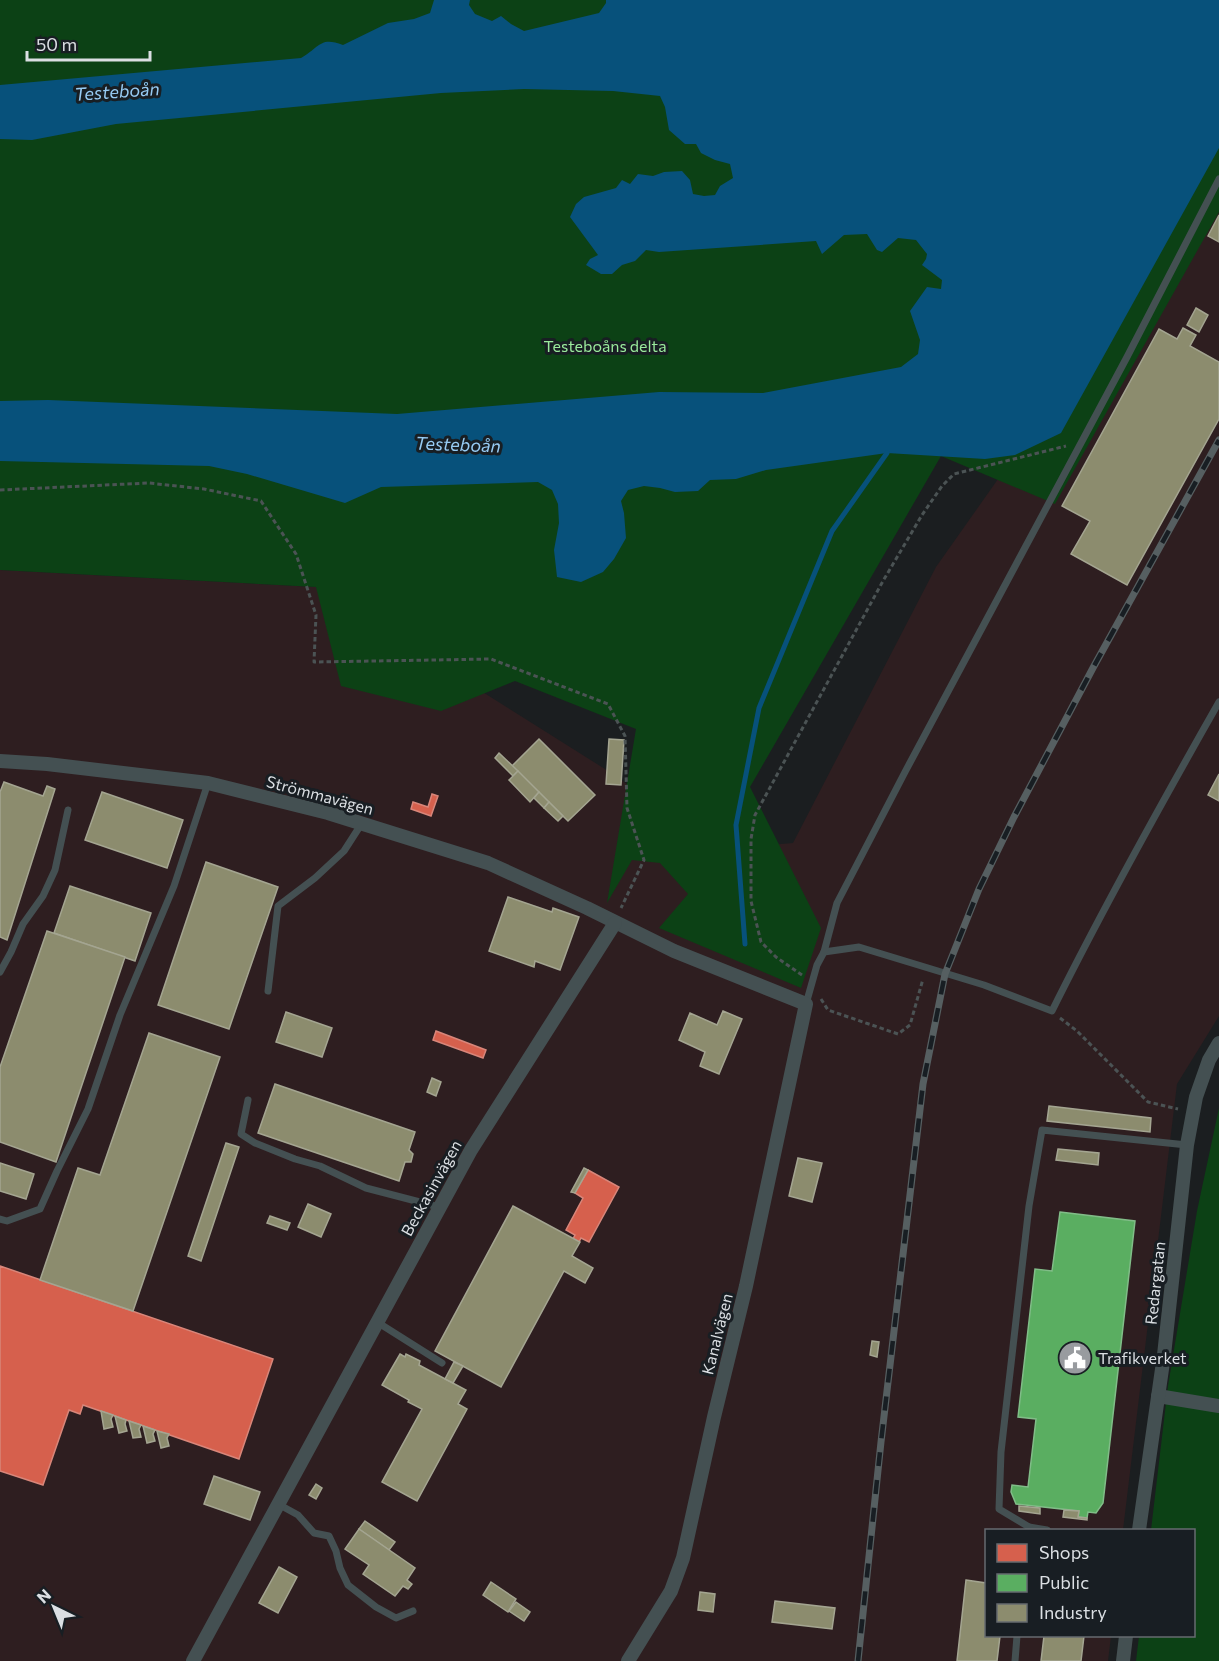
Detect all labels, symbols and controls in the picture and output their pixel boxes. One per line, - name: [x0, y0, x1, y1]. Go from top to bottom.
- scale bar: [27, 24, 150, 62]
- text: 50 m: [36, 33, 77, 55]
- water label: Testeboån: [73, 77, 160, 105]
- park label: Testeboåns delta: [543, 336, 667, 355]
- water label: Testeboån: [415, 432, 501, 456]
- street label: Strömmavägen: [265, 771, 376, 818]
- street label: Beckasinvägen: [396, 1137, 465, 1239]
- street label: Redargatan: [1141, 1240, 1168, 1326]
- street label: Kanalvägen: [697, 1291, 736, 1377]
- public building icon: Trafikverket: [1057, 1340, 1093, 1376]
- place label: Trafikverket: [1098, 1348, 1187, 1367]
- legend: [985, 1529, 1195, 1637]
- text: Shops: [1039, 1541, 1089, 1563]
- text: Public: [1039, 1571, 1089, 1593]
- north arrow: [24, 1577, 84, 1637]
- text: N: [33, 1585, 54, 1607]
- text: Industry: [1039, 1601, 1107, 1623]

